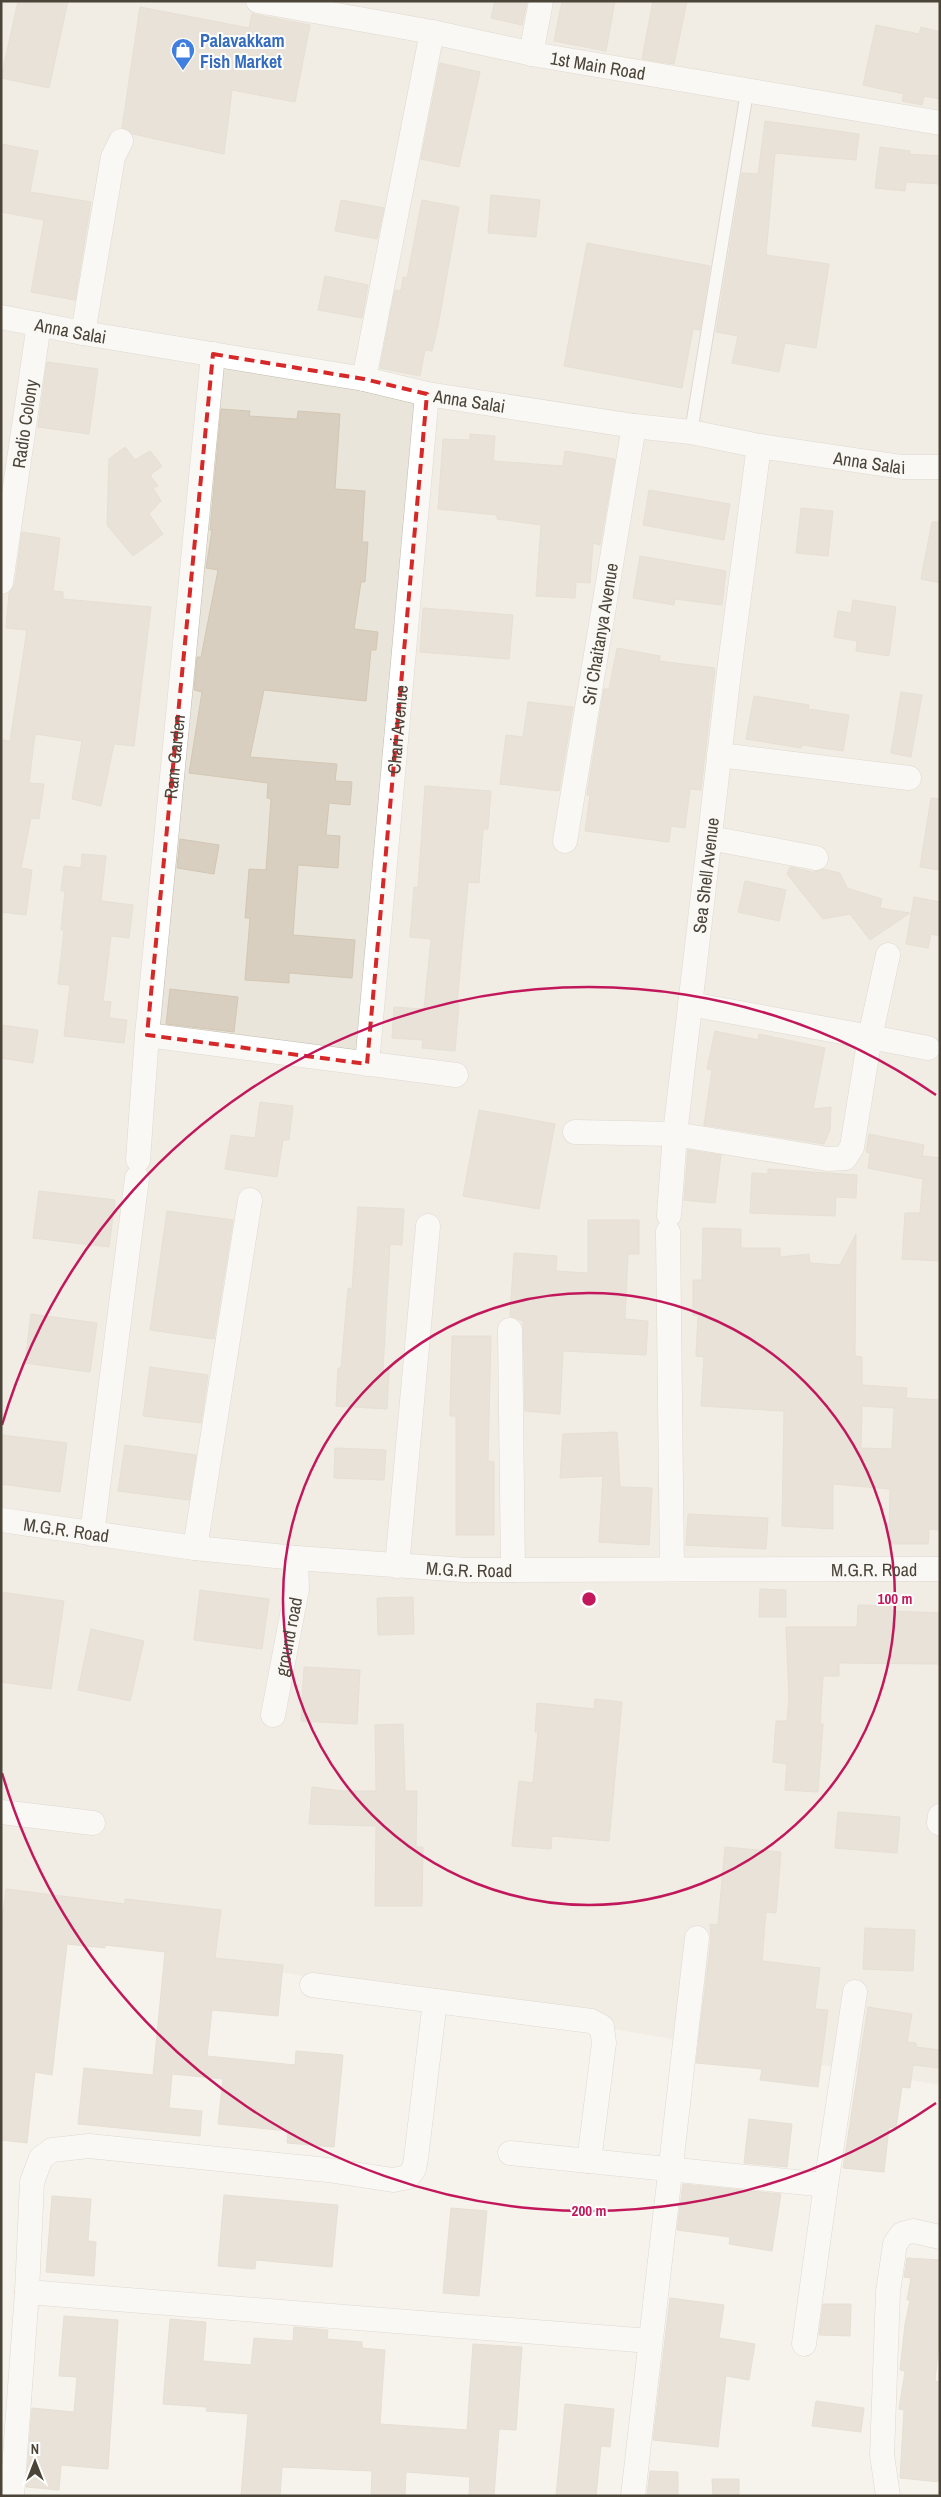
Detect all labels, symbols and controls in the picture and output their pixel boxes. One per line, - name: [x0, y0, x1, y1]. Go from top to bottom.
- place label: Palavakkam Fish Market: [200, 28, 285, 74]
- shop icon: Palavakkam Fish Market: [170, 37, 196, 71]
- street label: 1st Main Road: [548, 45, 647, 85]
- street label: Anna Salai: [32, 311, 108, 349]
- street label: Radio Colony: [5, 377, 43, 470]
- street label: Anna Salai: [431, 383, 507, 418]
- street label: Anna Salai: [831, 444, 905, 480]
- street label: Sri Chaitanya Avenue: [575, 561, 624, 707]
- street label: Chari Avenue: [381, 684, 413, 775]
- street label: Ram Garden: [157, 713, 190, 800]
- street label: Sea Shell Avenue: [686, 816, 724, 935]
- street label: M.G.R. Road: [22, 1511, 111, 1548]
- street label: M.G.R. Road: [425, 1555, 512, 1583]
- street label: M.G.R. Road: [831, 1557, 917, 1582]
- text: 100 m: [878, 1588, 912, 1609]
- centre of rings: [580, 1590, 598, 1608]
- street label: ground road: [268, 1595, 308, 1678]
- text: 200 m: [572, 2200, 606, 2221]
- north arrow: [10, 2437, 60, 2487]
- text: N: [31, 2440, 39, 2458]

